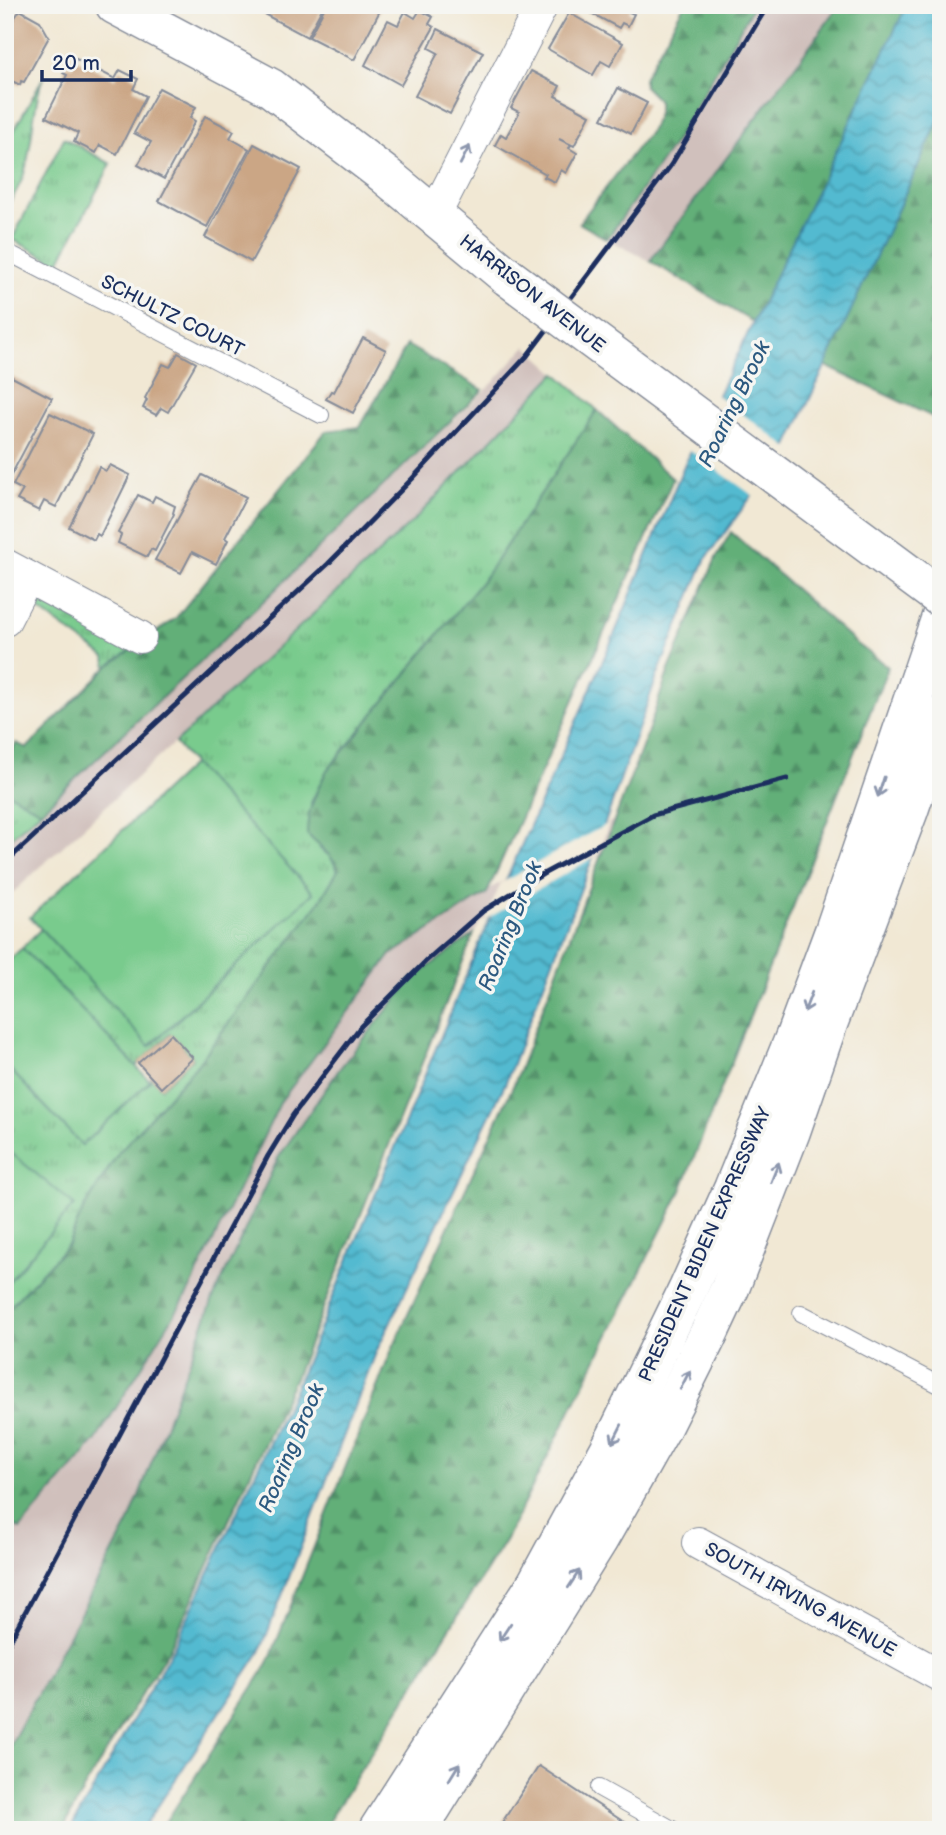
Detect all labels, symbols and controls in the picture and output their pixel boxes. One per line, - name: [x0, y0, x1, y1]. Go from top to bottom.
- scale bar: [42, 38, 131, 82]
- text: 20 m: [52, 51, 100, 76]
- one-way arrow: [459, 145, 472, 166]
- street label: HARRISON AVENUE: [455, 230, 610, 358]
- street label: SCHULTZ COURT: [97, 270, 248, 363]
- water label: Roaring Brook: [693, 337, 776, 471]
- one-way arrow: [874, 776, 887, 798]
- water label: Roaring Brook: [473, 857, 548, 994]
- one-way arrow: [801, 991, 813, 1013]
- street label: PRESIDENT BIDEN EXPRESSWAY: [634, 1103, 777, 1386]
- one-way arrow: [770, 1161, 783, 1183]
- one-way arrow: [679, 1370, 693, 1391]
- water label: Roaring Brook: [253, 1380, 330, 1516]
- one-way arrow: [609, 1423, 623, 1444]
- street label: SOUTH IRVING AVENUE: [700, 1538, 900, 1663]
- one-way arrow: [568, 1569, 582, 1589]
- one-way arrow: [497, 1622, 512, 1641]
- one-way arrow: [448, 1762, 462, 1782]

